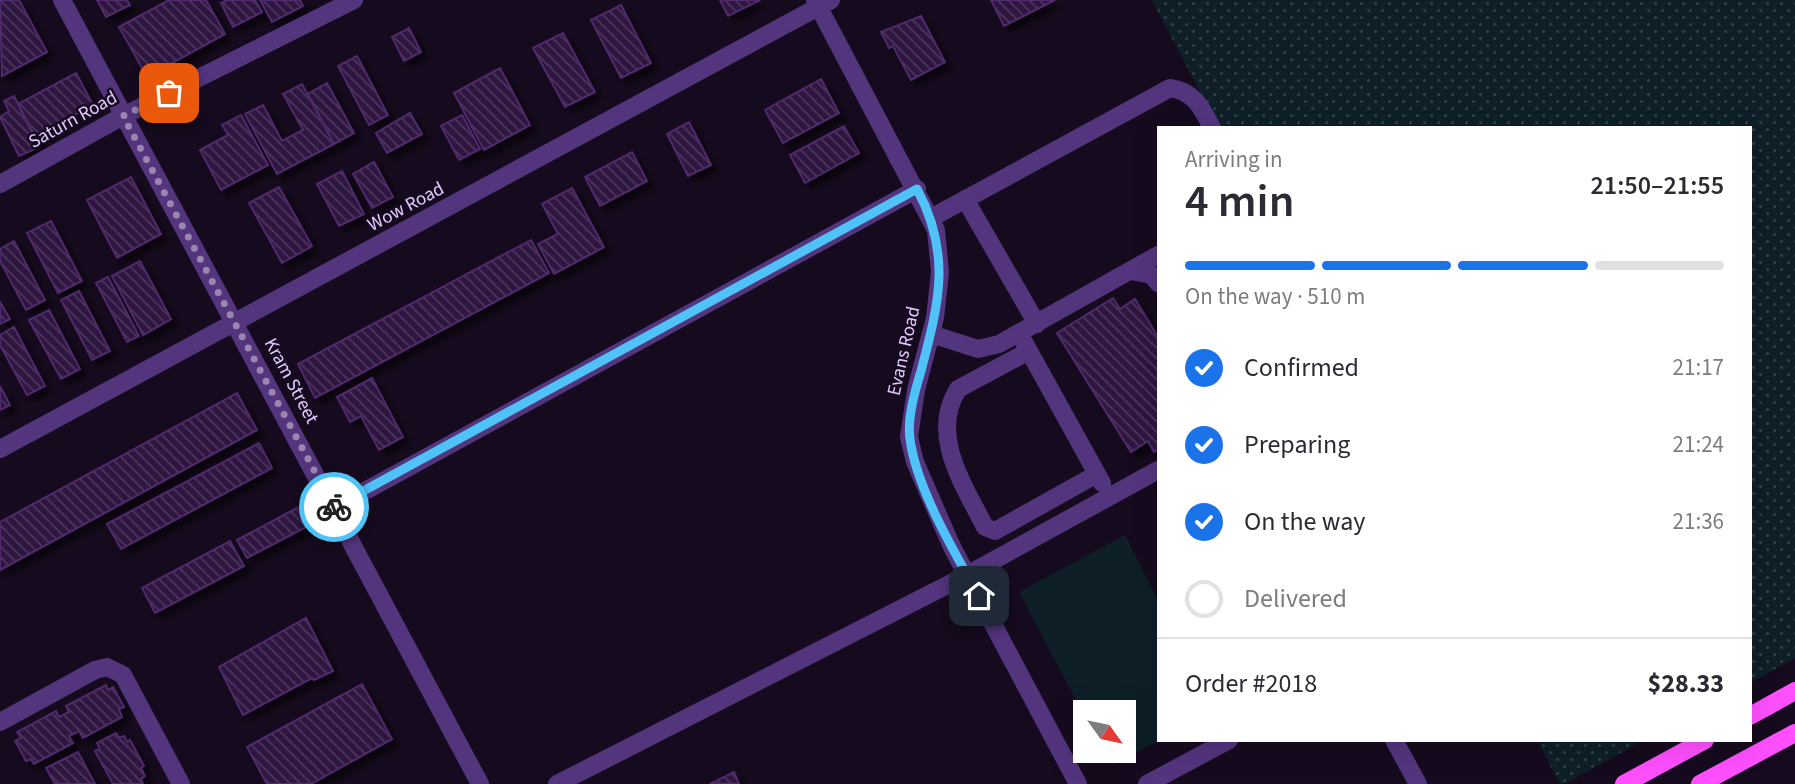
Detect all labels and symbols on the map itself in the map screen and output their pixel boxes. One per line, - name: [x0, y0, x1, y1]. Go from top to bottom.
- pin: [139, 63, 199, 123]
- street label: Saturn Road: [24, 84, 122, 156]
- street label: Wow Road: [363, 176, 449, 238]
- street label: Evans Road: [881, 304, 927, 398]
- street label: Kram Street: [257, 333, 325, 429]
- courier: [299, 472, 369, 542]
- pin: [949, 566, 1009, 626]
- north arrow: [1073, 700, 1136, 763]

